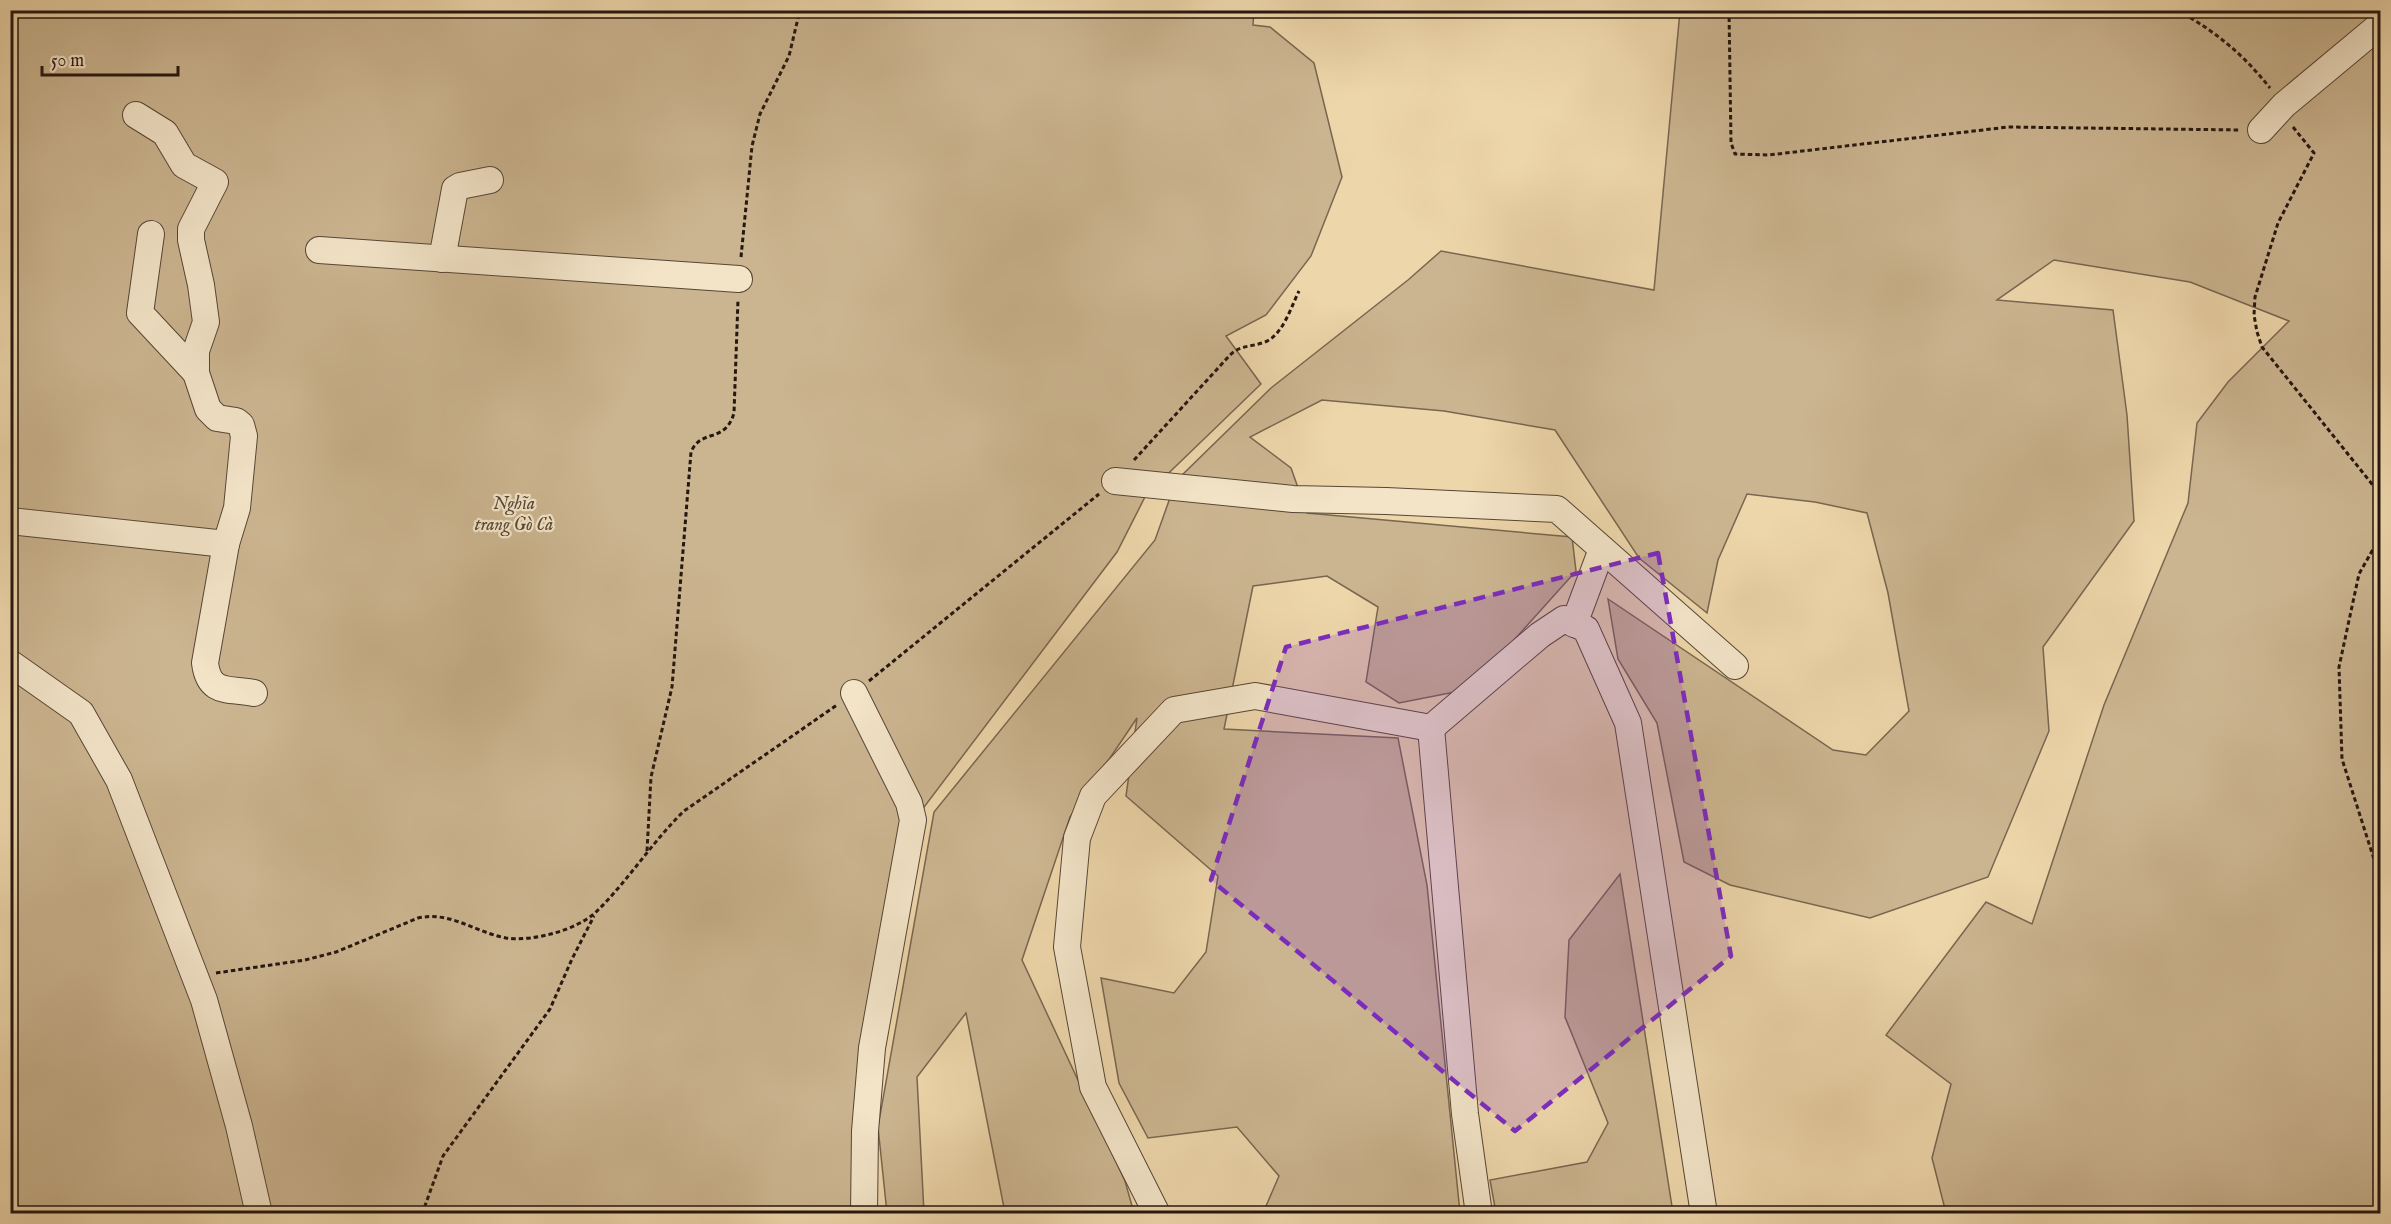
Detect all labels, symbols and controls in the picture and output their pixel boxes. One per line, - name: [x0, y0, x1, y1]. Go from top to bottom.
- scale bar: [42, 39, 178, 77]
- text: 50 m: [51, 50, 84, 73]
- park label: Nghĩa trang Gò Cà: [475, 493, 553, 537]

